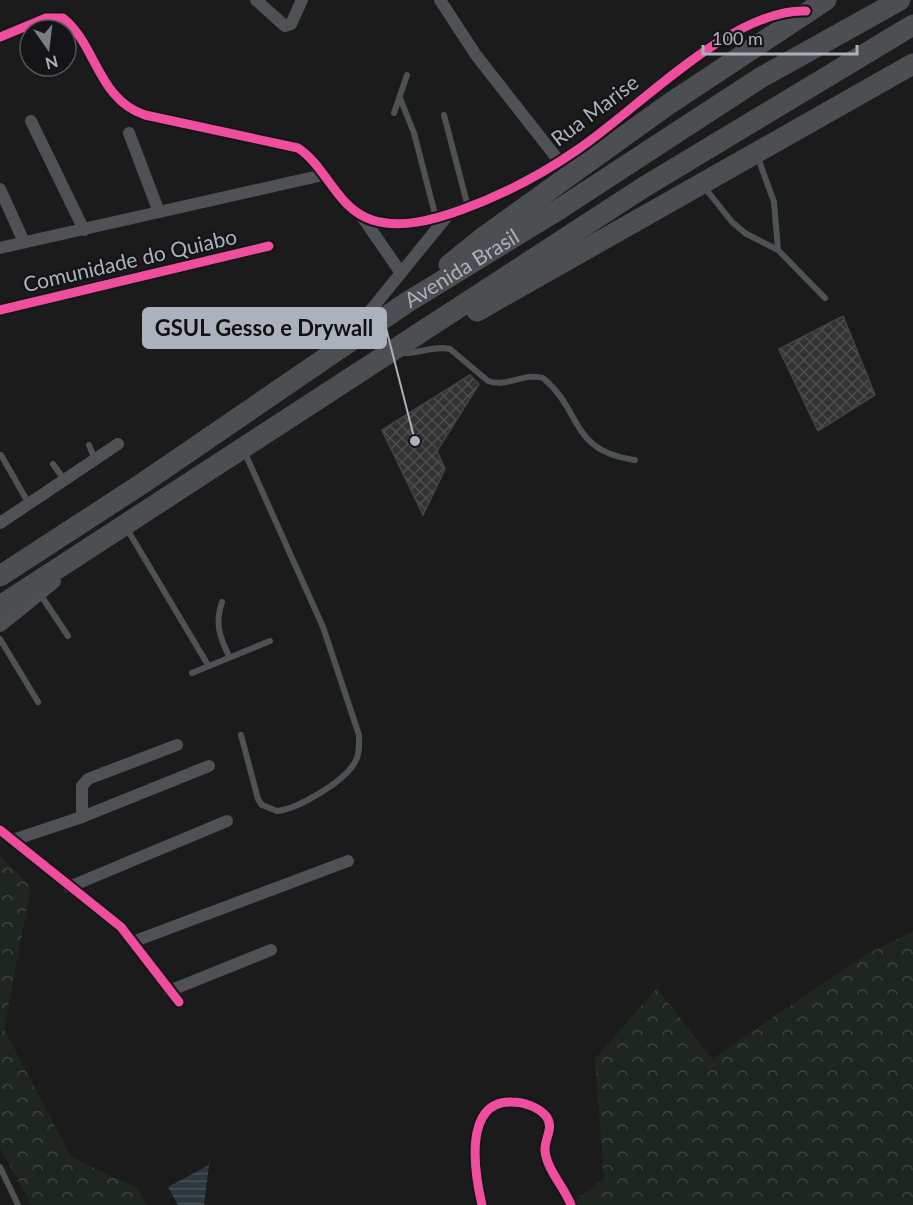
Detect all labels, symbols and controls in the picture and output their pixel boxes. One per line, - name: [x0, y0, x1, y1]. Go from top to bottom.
- north arrow: [18, 18, 78, 78]
- scale bar: [703, 18, 858, 56]
- text: 100 m: [712, 27, 763, 49]
- text: N: [43, 52, 60, 74]
- street label: Rua Marise: [546, 69, 643, 151]
- street label: Comunidade do Quiabo: [20, 223, 239, 296]
- street label: Avenida Brasil: [399, 223, 523, 312]
- callout: GSUL Gesso e Drywall: [143, 308, 386, 348]
- text: GSUL Gesso e Drywall: [155, 314, 373, 341]

